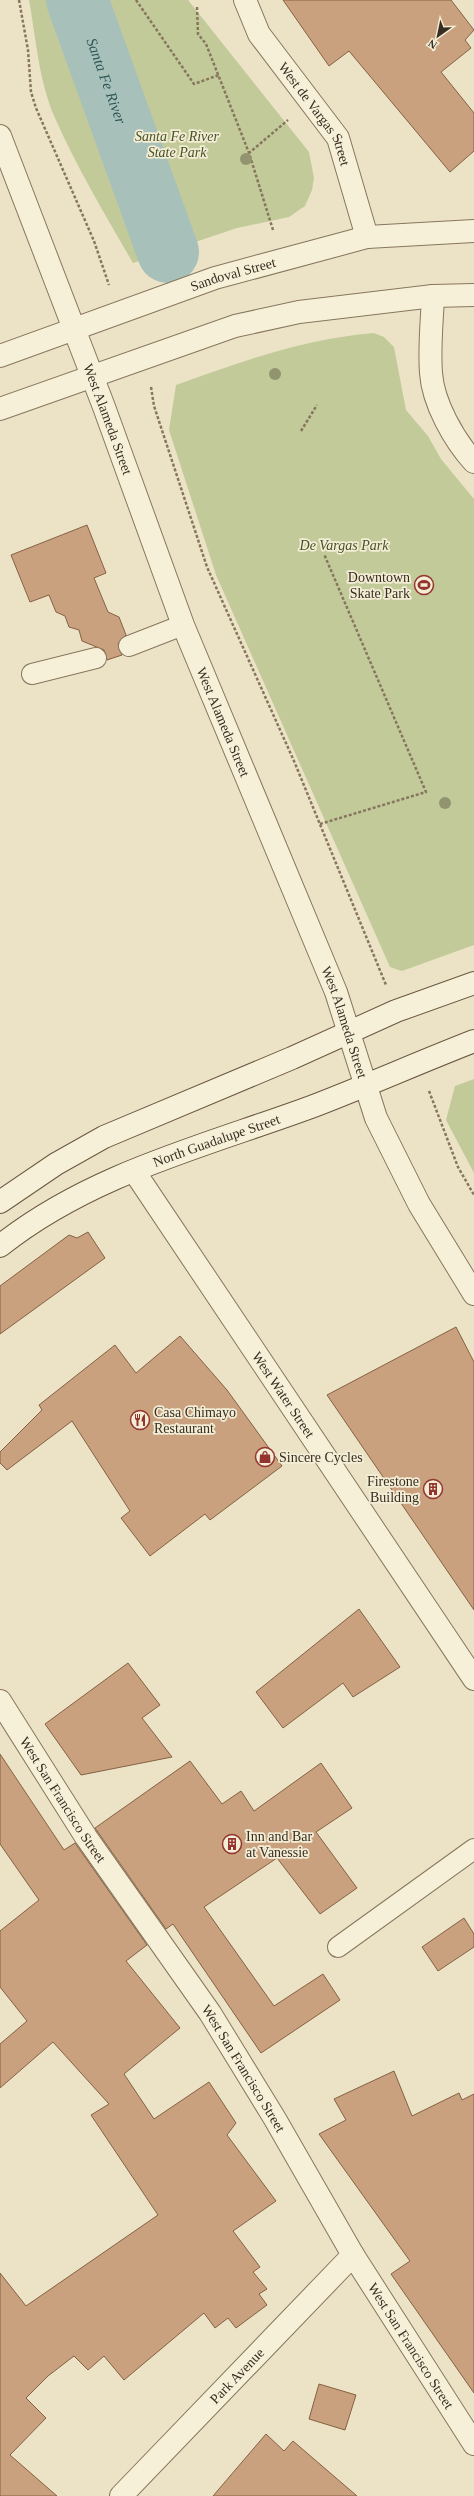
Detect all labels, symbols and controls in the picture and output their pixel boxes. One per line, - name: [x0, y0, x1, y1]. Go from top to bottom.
- north arrow: [418, 16, 458, 56]
- water label: Santa Fe River: [83, 36, 129, 126]
- text: N: [426, 37, 439, 52]
- street label: West de Vargas Street: [276, 59, 353, 168]
- park label: Santa Fe River State Park: [135, 129, 220, 160]
- street label: Sandoval Street: [188, 254, 277, 294]
- street label: West Alameda Street: [81, 362, 135, 477]
- park label: De Vargas Park: [299, 538, 389, 553]
- place label: Downtown Skate Park: [348, 570, 410, 601]
- sports icon: Downtown Skate Park: [413, 574, 435, 596]
- street label: West Alameda Street: [194, 665, 253, 779]
- street label: West Alameda Street: [319, 964, 370, 1080]
- street label: North Guadalupe Street: [151, 1111, 282, 1170]
- street label: West Water Street: [250, 1349, 318, 1440]
- place label: Casa Chimayo Restaurant: [154, 1405, 236, 1436]
- restaurant icon: Casa Chimayo Restaurant: [129, 1409, 151, 1431]
- shop icon: Sincere Cycles: [254, 1446, 276, 1468]
- place label: Sincere Cycles: [279, 1450, 363, 1465]
- place label: Firestone Building: [367, 1474, 419, 1505]
- building icon: Firestone Building: [422, 1478, 444, 1500]
- street label: West San Francisco Street: [17, 1734, 109, 1865]
- place label: Inn and Bar at Vanessie: [246, 1829, 312, 1860]
- building icon: Inn and Bar at Vanessie: [221, 1833, 243, 1855]
- street label: West San Francisco Street: [199, 2002, 288, 2135]
- street label: West San Francisco Street: [365, 2280, 457, 2411]
- street label: Park Avenue: [207, 2345, 267, 2406]

